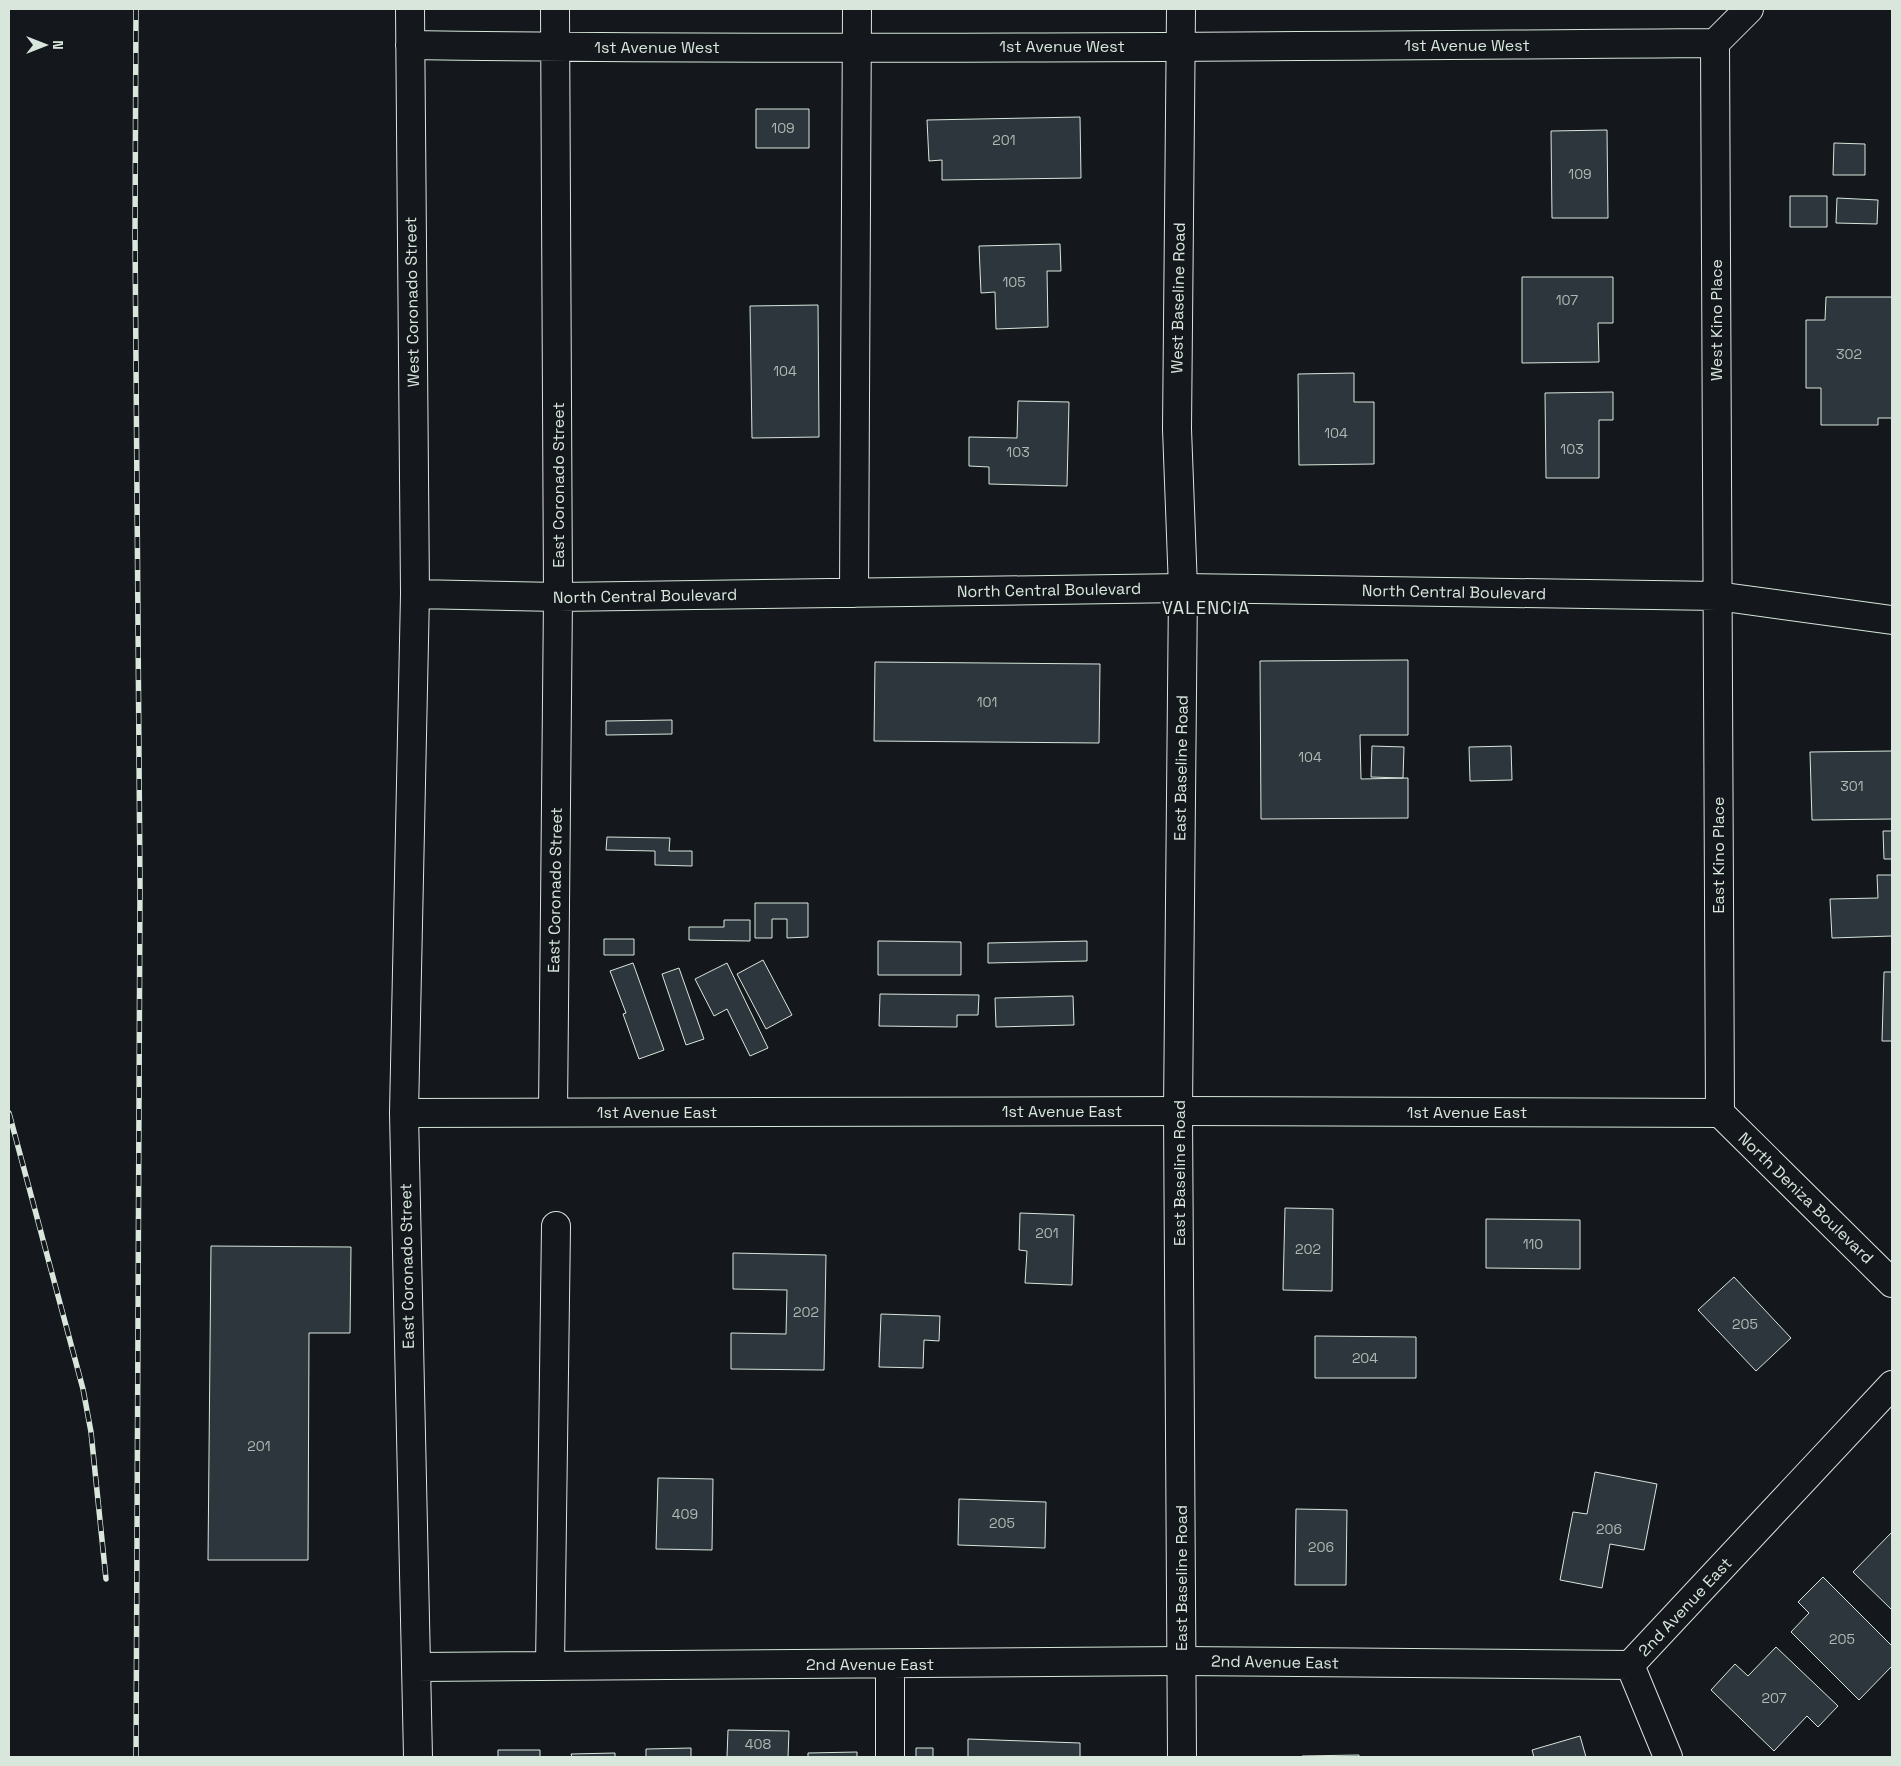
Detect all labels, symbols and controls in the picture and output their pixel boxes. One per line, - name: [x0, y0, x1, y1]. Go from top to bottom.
- north arrow: [20, 20, 70, 70]
- street label: 1st Avenue West: [1404, 35, 1530, 56]
- street label: 1st Avenue West: [999, 36, 1125, 57]
- street label: 1st Avenue West: [594, 37, 720, 58]
- text: N: [49, 40, 67, 50]
- house number: 109: [771, 119, 795, 137]
- house number: 201: [992, 131, 1016, 149]
- house number: 109: [1568, 165, 1592, 183]
- street label: West Coronado Street: [400, 216, 424, 388]
- street label: West Baseline Road: [1166, 222, 1190, 374]
- street label: West Kino Place: [1706, 259, 1727, 381]
- house number: 105: [1002, 273, 1026, 291]
- house number: 107: [1556, 291, 1578, 309]
- house number: 302: [1836, 345, 1862, 363]
- house number: 104: [773, 362, 797, 380]
- street label: East Coronado Street: [548, 402, 569, 568]
- house number: 104: [1324, 424, 1348, 442]
- house number: 103: [1560, 440, 1584, 458]
- house number: 103: [1006, 443, 1030, 461]
- street label: North Central Boulevard: [957, 578, 1141, 602]
- street label: North Central Boulevard: [1362, 580, 1546, 604]
- street label: North Central Boulevard: [553, 584, 737, 608]
- district label: VALENCIA: [1162, 596, 1250, 619]
- house number: 101: [977, 693, 997, 711]
- street label: East Baseline Road: [1169, 695, 1193, 841]
- house number: 104: [1298, 748, 1322, 766]
- house number: 301: [1840, 777, 1864, 795]
- street label: East Kino Place: [1708, 797, 1729, 913]
- street label: East Coronado Street: [543, 807, 567, 973]
- street label: East Baseline Road: [1169, 1100, 1190, 1246]
- street label: 1st Avenue East: [1002, 1101, 1122, 1122]
- street label: 1st Avenue East: [597, 1102, 717, 1123]
- street label: 1st Avenue East: [1407, 1102, 1527, 1123]
- street label: North Deniza Boulevard: [1734, 1128, 1878, 1268]
- street label: East Coronado Street: [395, 1183, 419, 1349]
- house number: 201: [1035, 1224, 1059, 1242]
- house number: 110: [1523, 1235, 1543, 1253]
- house number: 202: [1295, 1240, 1321, 1258]
- house number: 202: [793, 1303, 819, 1321]
- house number: 205: [1732, 1315, 1758, 1333]
- house number: 204: [1352, 1349, 1378, 1367]
- house number: 201: [247, 1437, 271, 1455]
- house number: 409: [672, 1505, 698, 1523]
- street label: East Baseline Road: [1171, 1505, 1192, 1651]
- house number: 205: [989, 1514, 1015, 1532]
- house number: 206: [1596, 1520, 1622, 1538]
- house number: 206: [1308, 1538, 1334, 1556]
- street label: 2nd Avenue East: [1634, 1553, 1736, 1661]
- house number: 205: [1829, 1630, 1855, 1648]
- street label: 2nd Avenue East: [1211, 1650, 1339, 1674]
- street label: 2nd Avenue East: [806, 1654, 934, 1675]
- house number: 207: [1761, 1689, 1787, 1707]
- house number: 408: [745, 1735, 771, 1753]

